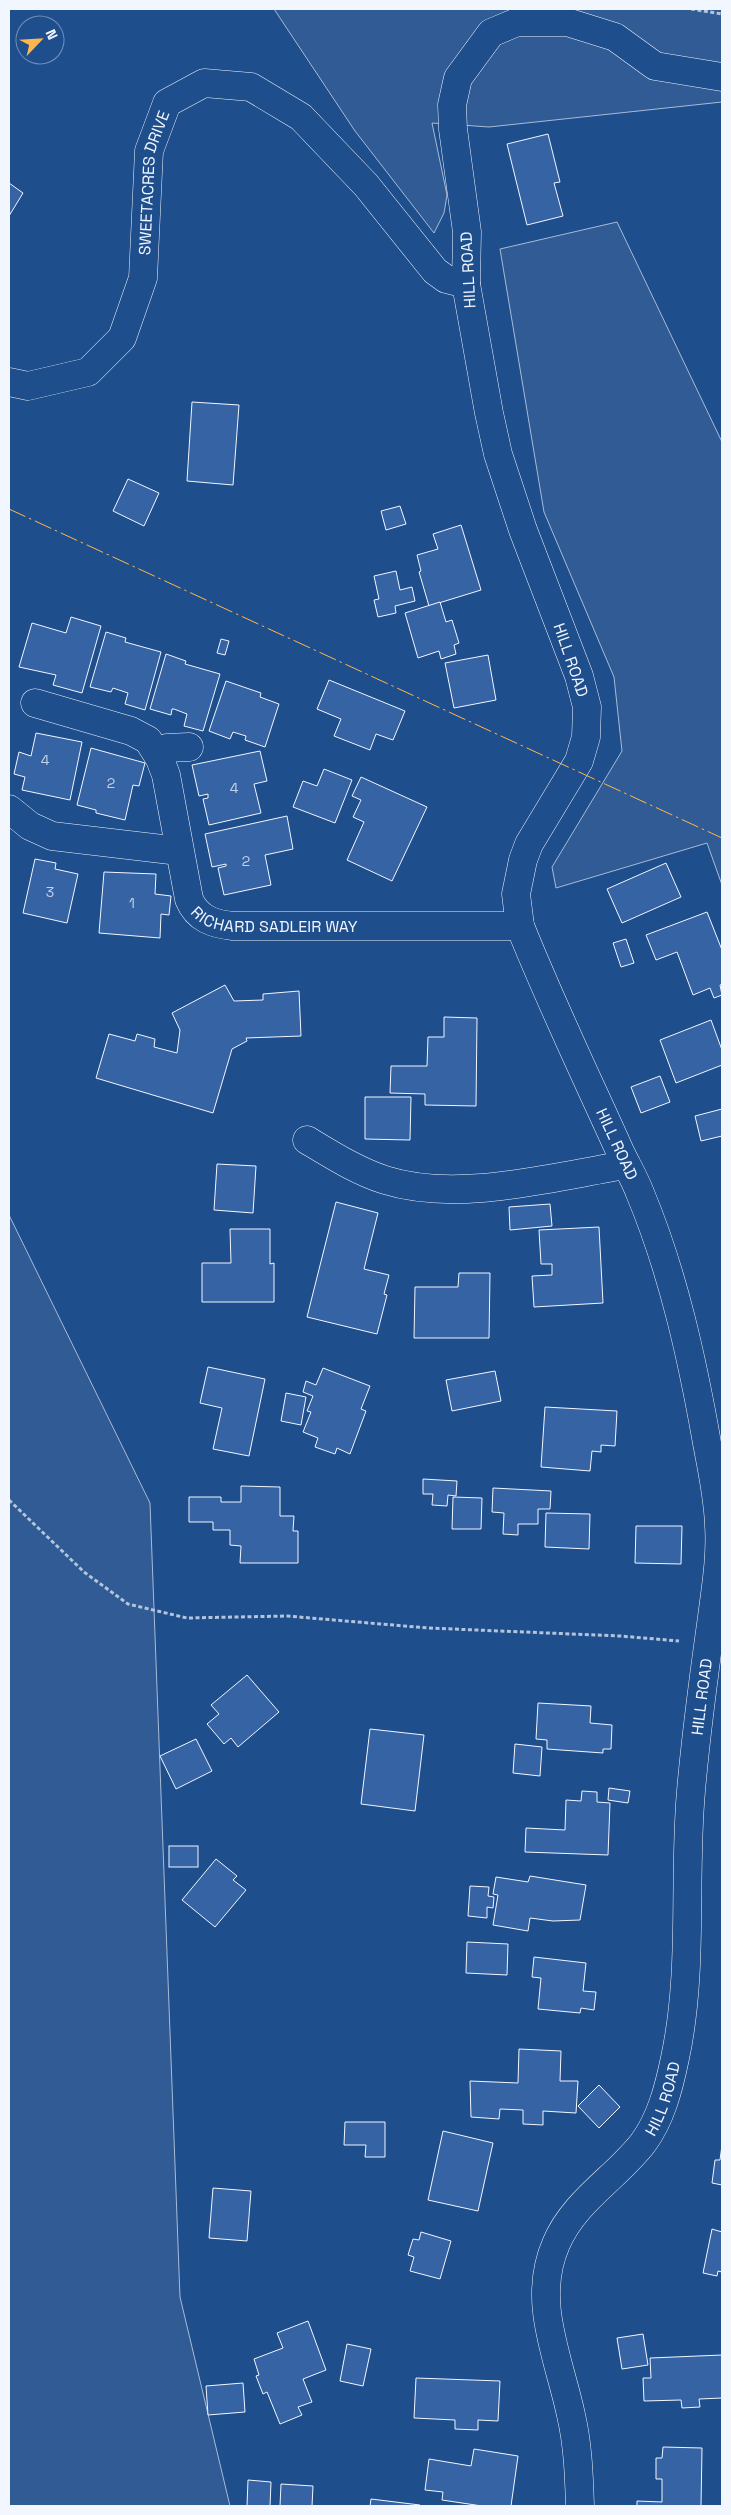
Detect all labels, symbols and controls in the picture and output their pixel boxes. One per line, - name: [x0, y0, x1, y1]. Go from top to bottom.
- north arrow: [15, 15, 65, 65]
- text: N: [42, 26, 62, 43]
- street label: SWEETACRES DRIVE: [134, 107, 174, 256]
- street label: HILL ROAD: [456, 231, 480, 309]
- street label: HILL ROAD: [549, 620, 593, 700]
- house number: 4: [41, 751, 50, 769]
- house number: 2: [107, 774, 115, 792]
- house number: 4: [230, 779, 239, 797]
- house number: 2: [242, 852, 250, 870]
- house number: 3: [46, 883, 54, 901]
- house number: 1: [129, 894, 135, 912]
- street label: RICHARD SADLEIR WAY: [187, 901, 358, 937]
- street label: HILL ROAD: [591, 1105, 643, 1183]
- street label: HILL ROAD: [686, 1657, 717, 1736]
- street label: HILL ROAD: [640, 2060, 684, 2139]

